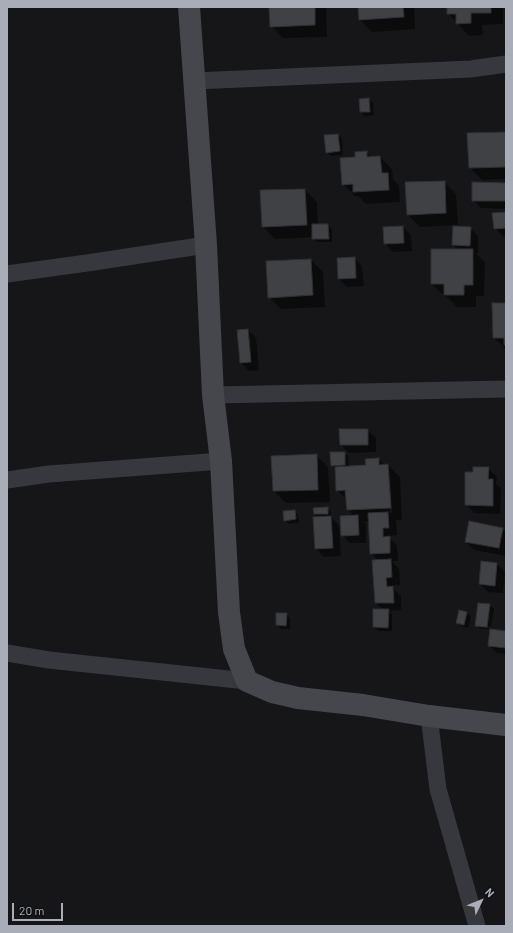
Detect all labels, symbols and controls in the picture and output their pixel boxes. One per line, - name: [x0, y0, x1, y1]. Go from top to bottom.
- north arrow: [461, 881, 501, 921]
- text: N: [483, 885, 497, 900]
- scale bar: [14, 895, 65, 921]
- text: 20 m: [19, 903, 45, 917]

